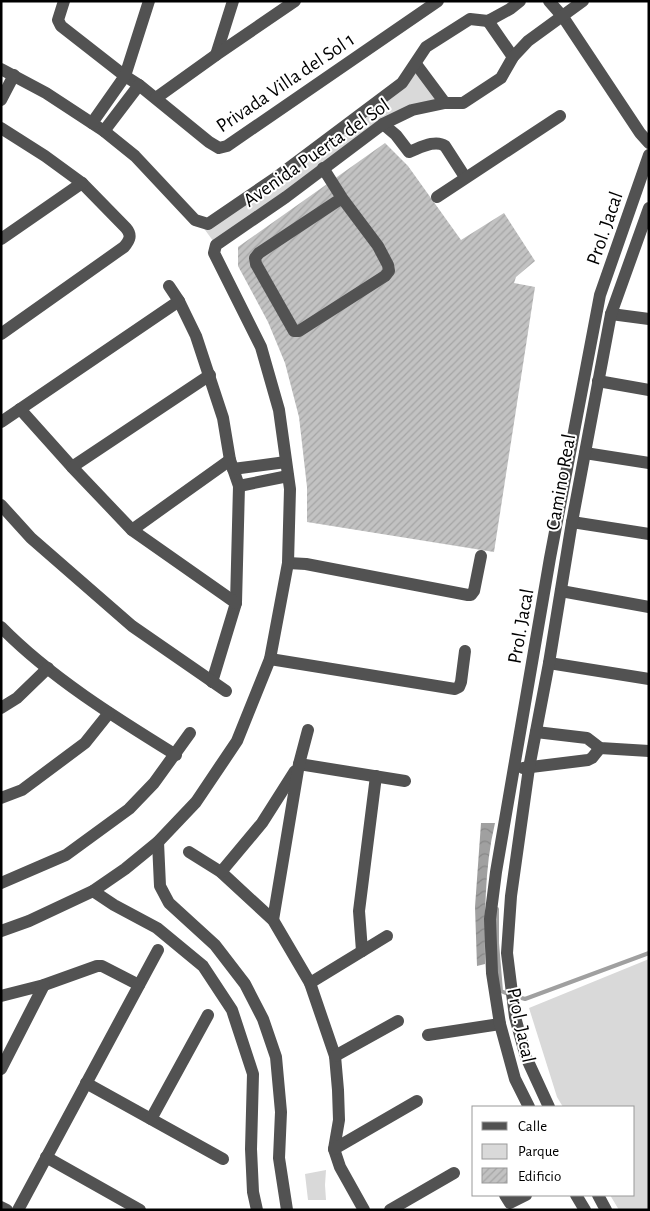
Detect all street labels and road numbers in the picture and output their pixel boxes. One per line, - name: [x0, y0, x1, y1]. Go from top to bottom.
- street label: Privada Villa del Sol 1: [213, 29, 358, 136]
- street label: Avenida Puerta del Sol: [240, 95, 393, 211]
- street label: Prol. Jacal: [583, 189, 627, 267]
- street label: Camino Real: [543, 432, 579, 532]
- street label: Prol. Jacal: [505, 587, 537, 665]
- street label: Prol. Jacal: [503, 986, 539, 1064]

